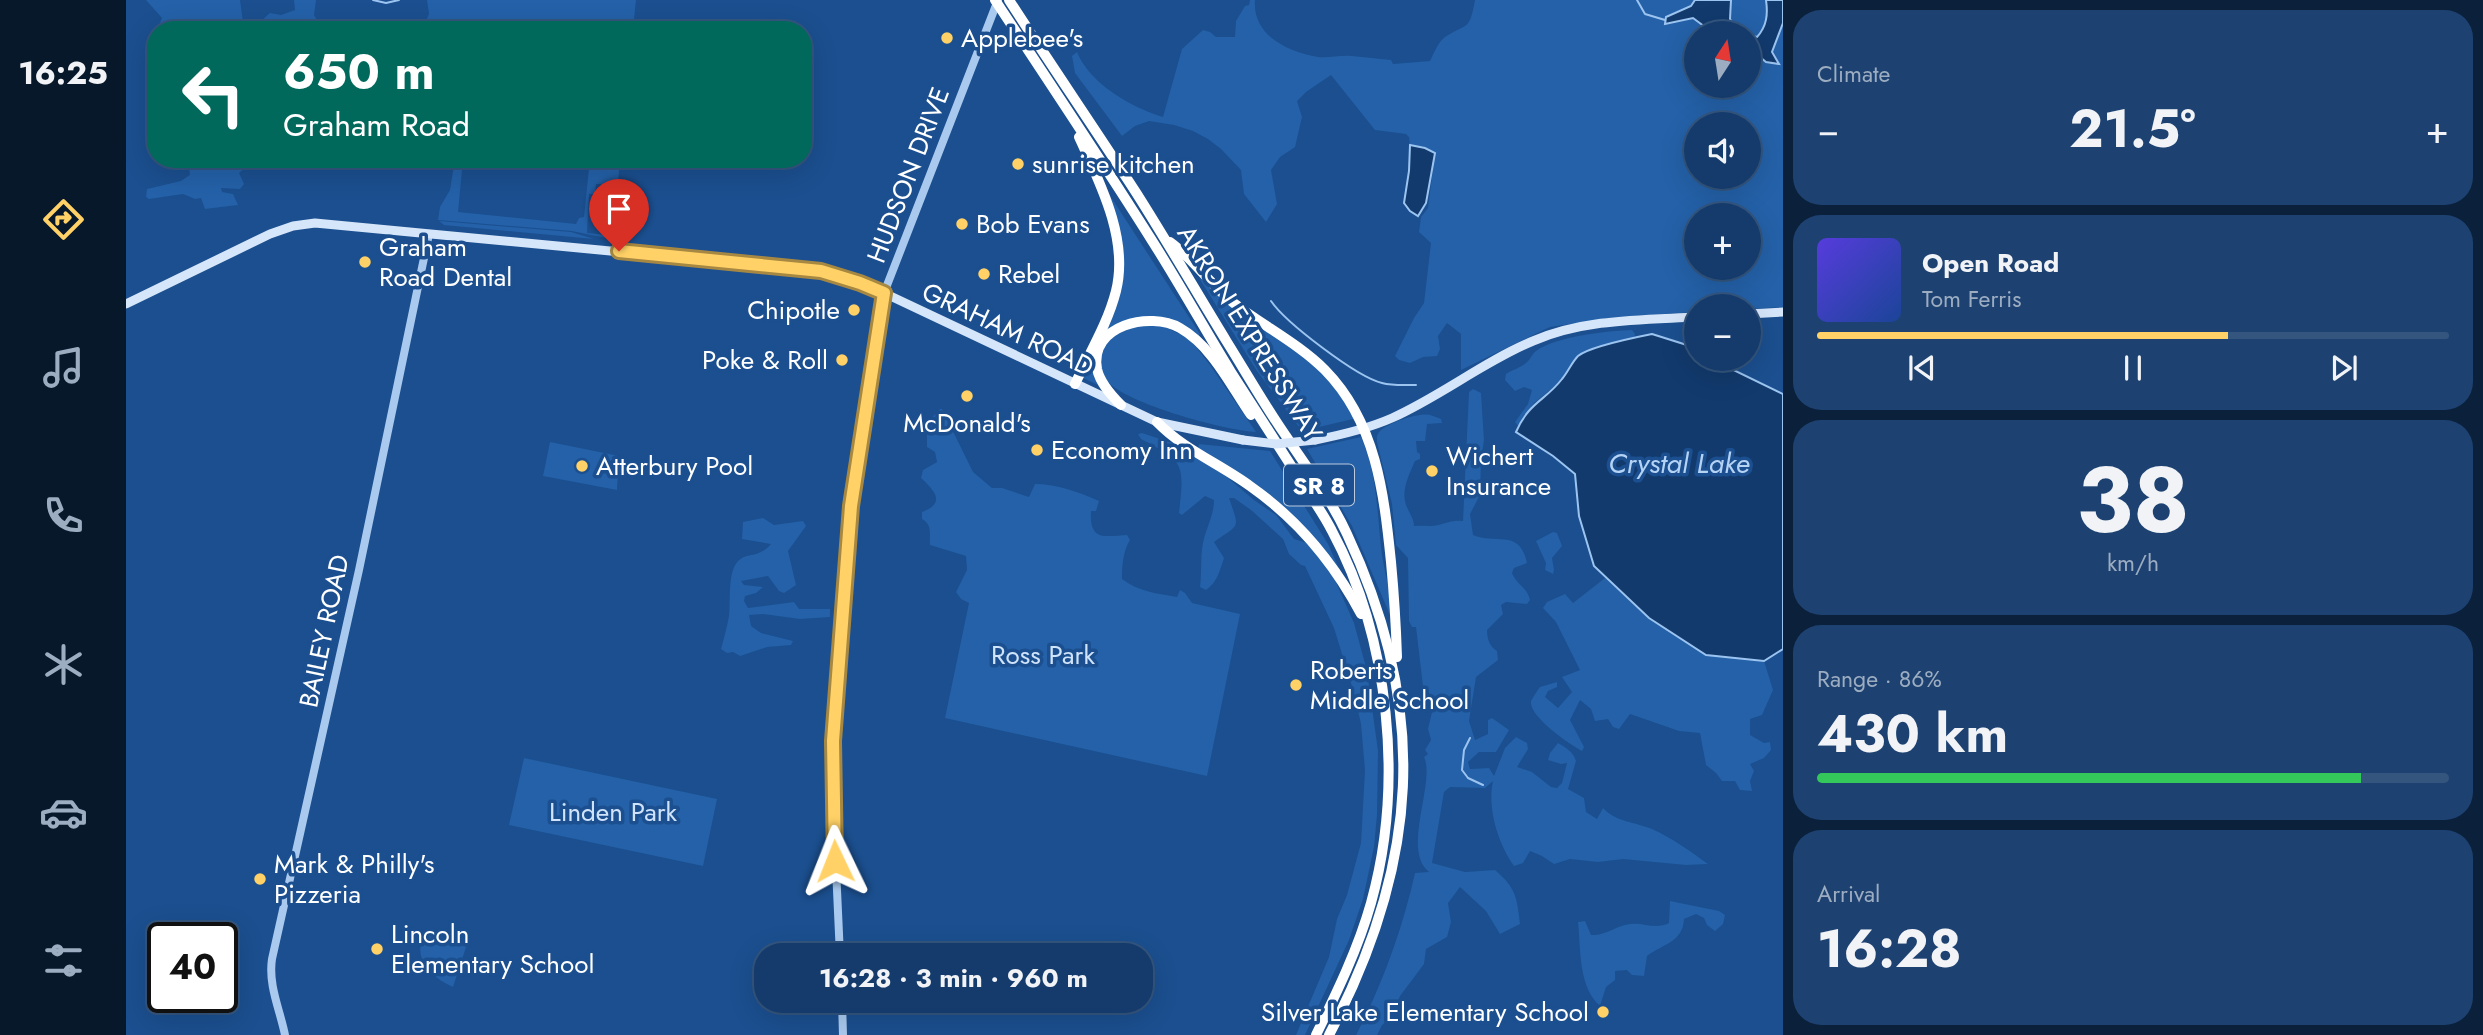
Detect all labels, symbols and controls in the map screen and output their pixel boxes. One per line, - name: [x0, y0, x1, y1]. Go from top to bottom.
- place label: Applebee's: [961, 19, 1083, 57]
- north arrow: [1684, 21, 1760, 98]
- map controls: [1684, 21, 1761, 371]
- marker: Applebee's: [939, 30, 955, 46]
- text: 650 m: [283, 37, 435, 107]
- icon: left: [168, 49, 259, 140]
- text: 16:25: [18, 50, 108, 96]
- text: Climate: [1817, 57, 1890, 91]
- street label: HUDSON DRIVE: [857, 82, 959, 268]
- text: 21.5°: [2069, 91, 2196, 167]
- text: Graham Road: [283, 102, 470, 148]
- text: −: [1817, 102, 1839, 157]
- text: +: [2426, 102, 2449, 157]
- button: sound: [1684, 112, 1761, 189]
- place label: sunrise kitchen: [1032, 145, 1195, 183]
- marker: sunrise kitchen: [1010, 156, 1026, 172]
- pin: [589, 179, 649, 251]
- icon: arrive: [600, 190, 638, 228]
- icon: directions: [39, 195, 88, 244]
- button: +: [1684, 203, 1761, 280]
- place label: Bob Evans: [976, 205, 1090, 243]
- marker: Bob Evans: [954, 216, 970, 232]
- street label: AKRON EXPRESSWAY: [1168, 218, 1332, 449]
- place label: Graham Road Dental: [379, 228, 512, 296]
- text: Open Road: [1922, 244, 2059, 282]
- marker: Graham Road Dental: [357, 254, 373, 270]
- place label: Rebel: [998, 255, 1060, 293]
- marker: Rebel: [976, 266, 992, 282]
- street label: GRAHAM ROAD: [916, 273, 1100, 385]
- text: Tom Ferris: [1922, 282, 2021, 316]
- place label: Chipotle: [747, 291, 840, 329]
- button: −: [1684, 294, 1761, 371]
- marker: Chipotle: [846, 302, 862, 318]
- place label: Poke & Roll: [702, 341, 828, 379]
- icon: music: [39, 343, 88, 392]
- icon: previous: [1903, 349, 1941, 387]
- icon: pause: [2114, 349, 2152, 387]
- icon: next: [2325, 349, 2363, 387]
- marker: Poke & Roll: [834, 352, 850, 368]
- marker: McDonald's: [959, 388, 975, 404]
- place label: McDonald's: [903, 404, 1031, 442]
- place label: Economy Inn: [1051, 431, 1193, 469]
- text: 38: [2076, 435, 2190, 566]
- place label: Wichert Insurance: [1446, 437, 1551, 505]
- marker: Economy Inn: [1029, 442, 1045, 458]
- water label: Crystal Lake: [1608, 443, 1750, 484]
- place label: Atterbury Pool: [596, 447, 753, 485]
- marker: Atterbury Pool: [574, 458, 590, 474]
- marker: Wichert Insurance: [1424, 463, 1440, 479]
- road number: SR 8: [1284, 464, 1354, 506]
- icon: phone: [39, 491, 88, 540]
- text: km/h: [2107, 546, 2159, 580]
- street label: BAILEY ROAD: [289, 551, 359, 711]
- park label: Ross Park: [991, 636, 1095, 674]
- icon: climate: [39, 640, 88, 689]
- place label: Roberts Middle School: [1310, 651, 1469, 719]
- text: Range · 86%: [1817, 662, 1942, 696]
- marker: Roberts Middle School: [1288, 677, 1304, 693]
- text: 430 km: [1817, 696, 2008, 772]
- icon: car: [39, 788, 88, 837]
- park label: Linden Park: [549, 793, 678, 831]
- position arrow: [798, 824, 872, 898]
- place label: Mark & Philly's Pizzeria: [274, 845, 434, 913]
- marker: Mark & Philly's Pizzeria: [252, 871, 268, 887]
- text: Arrival: [1817, 877, 1880, 911]
- text: 16:28: [1817, 911, 1962, 987]
- place label: Lincoln Elementary School: [391, 915, 594, 983]
- speed limit sign: 40: [147, 922, 238, 1013]
- icon: filters: [39, 936, 88, 985]
- marker: Lincoln Elementary School: [369, 941, 385, 957]
- text: 16:28 · 3 min · 960 m: [819, 959, 1088, 997]
- place label: Silver Lake Elementary School: [1261, 993, 1589, 1031]
- marker: Silver Lake Elementary School: [1595, 1004, 1611, 1020]

